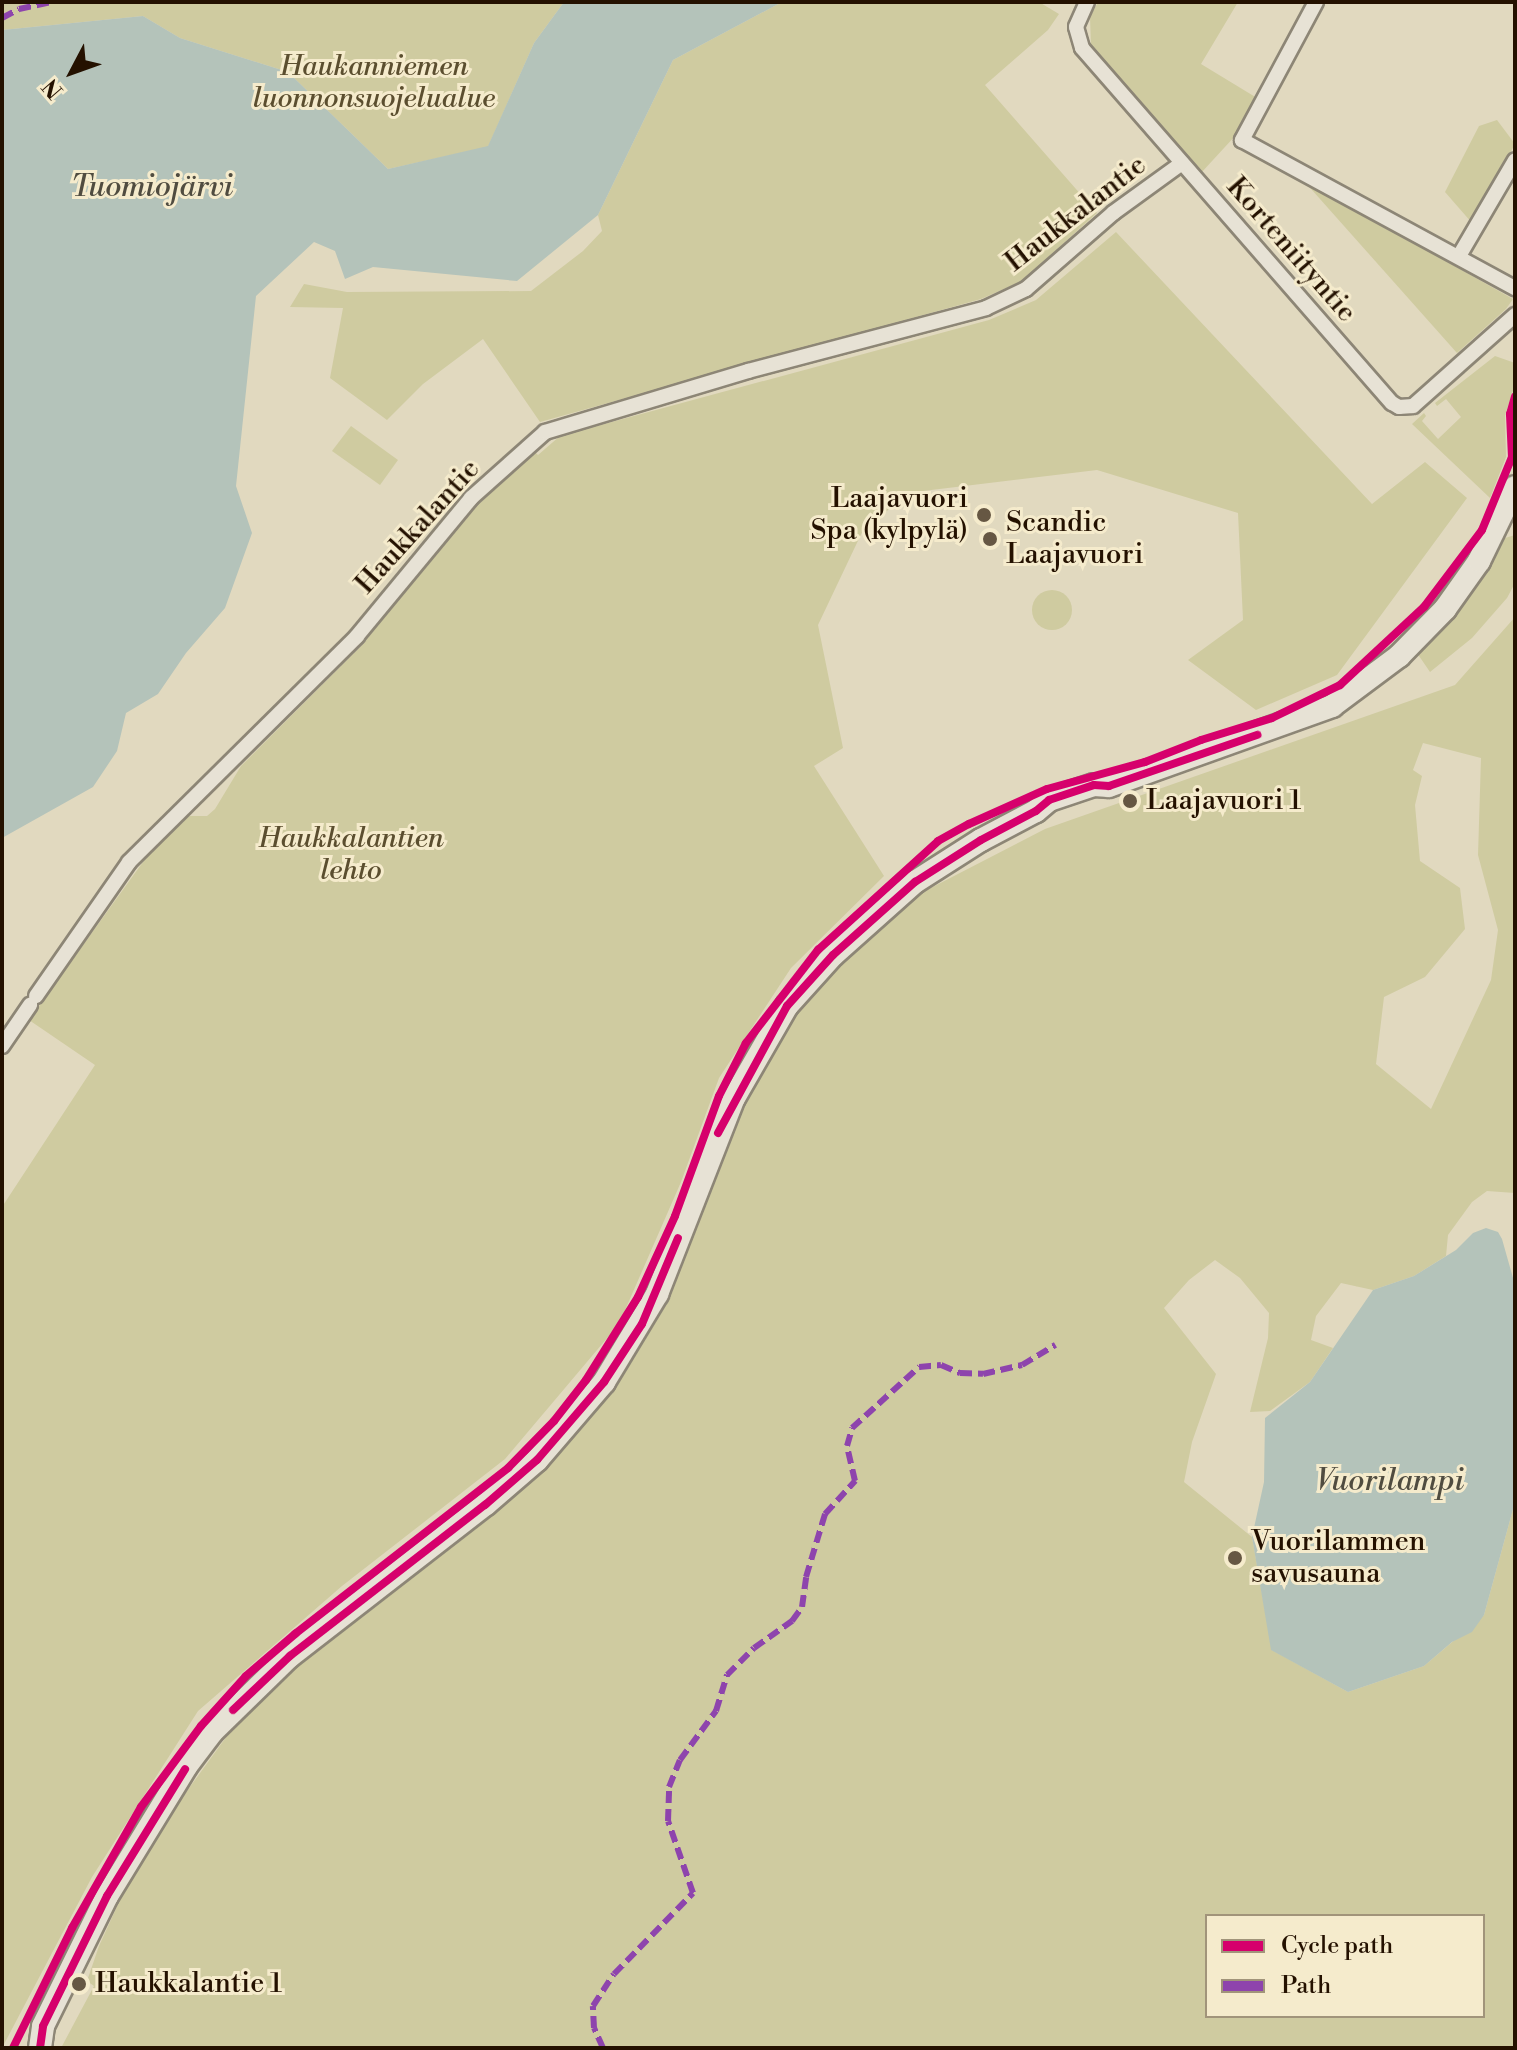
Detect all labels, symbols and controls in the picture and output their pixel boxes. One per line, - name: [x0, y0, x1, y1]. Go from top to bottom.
- north arrow: [32, 32, 112, 112]
- park label: Haukanniemen luonnonsuojelualue: [253, 50, 495, 116]
- text: N: [38, 73, 69, 103]
- street label: Haukkalantie: [999, 149, 1153, 279]
- water label: Tuomiojärvi: [71, 169, 233, 205]
- street label: Korteniityntie: [1219, 171, 1363, 329]
- street label: Haukkalantie: [349, 453, 487, 601]
- place label: Laajavuori Spa (kylpylä): [811, 482, 968, 548]
- marker: Laajavuori Spa (kylpylä): [975, 506, 993, 524]
- place label: Scandic Laajavuori: [1006, 506, 1143, 572]
- marker: Scandic Laajavuori: [981, 530, 999, 548]
- place label: Laajavuori 1: [1146, 784, 1301, 818]
- marker: Laajavuori 1: [1121, 792, 1139, 810]
- park label: Haukkalantien lehto: [258, 822, 444, 888]
- water label: Vuorilampi: [1316, 1463, 1464, 1499]
- place label: Vuorilammen savusauna: [1251, 1525, 1425, 1591]
- marker: Vuorilammen savusauna: [1226, 1549, 1244, 1567]
- legend: [1205, 1914, 1485, 2018]
- text: Cycle path: [1281, 1931, 1393, 1961]
- place label: Haukkalantie 1: [95, 1967, 282, 2001]
- text: Path: [1281, 1971, 1331, 2001]
- marker: Haukkalantie 1: [70, 1975, 88, 1993]

